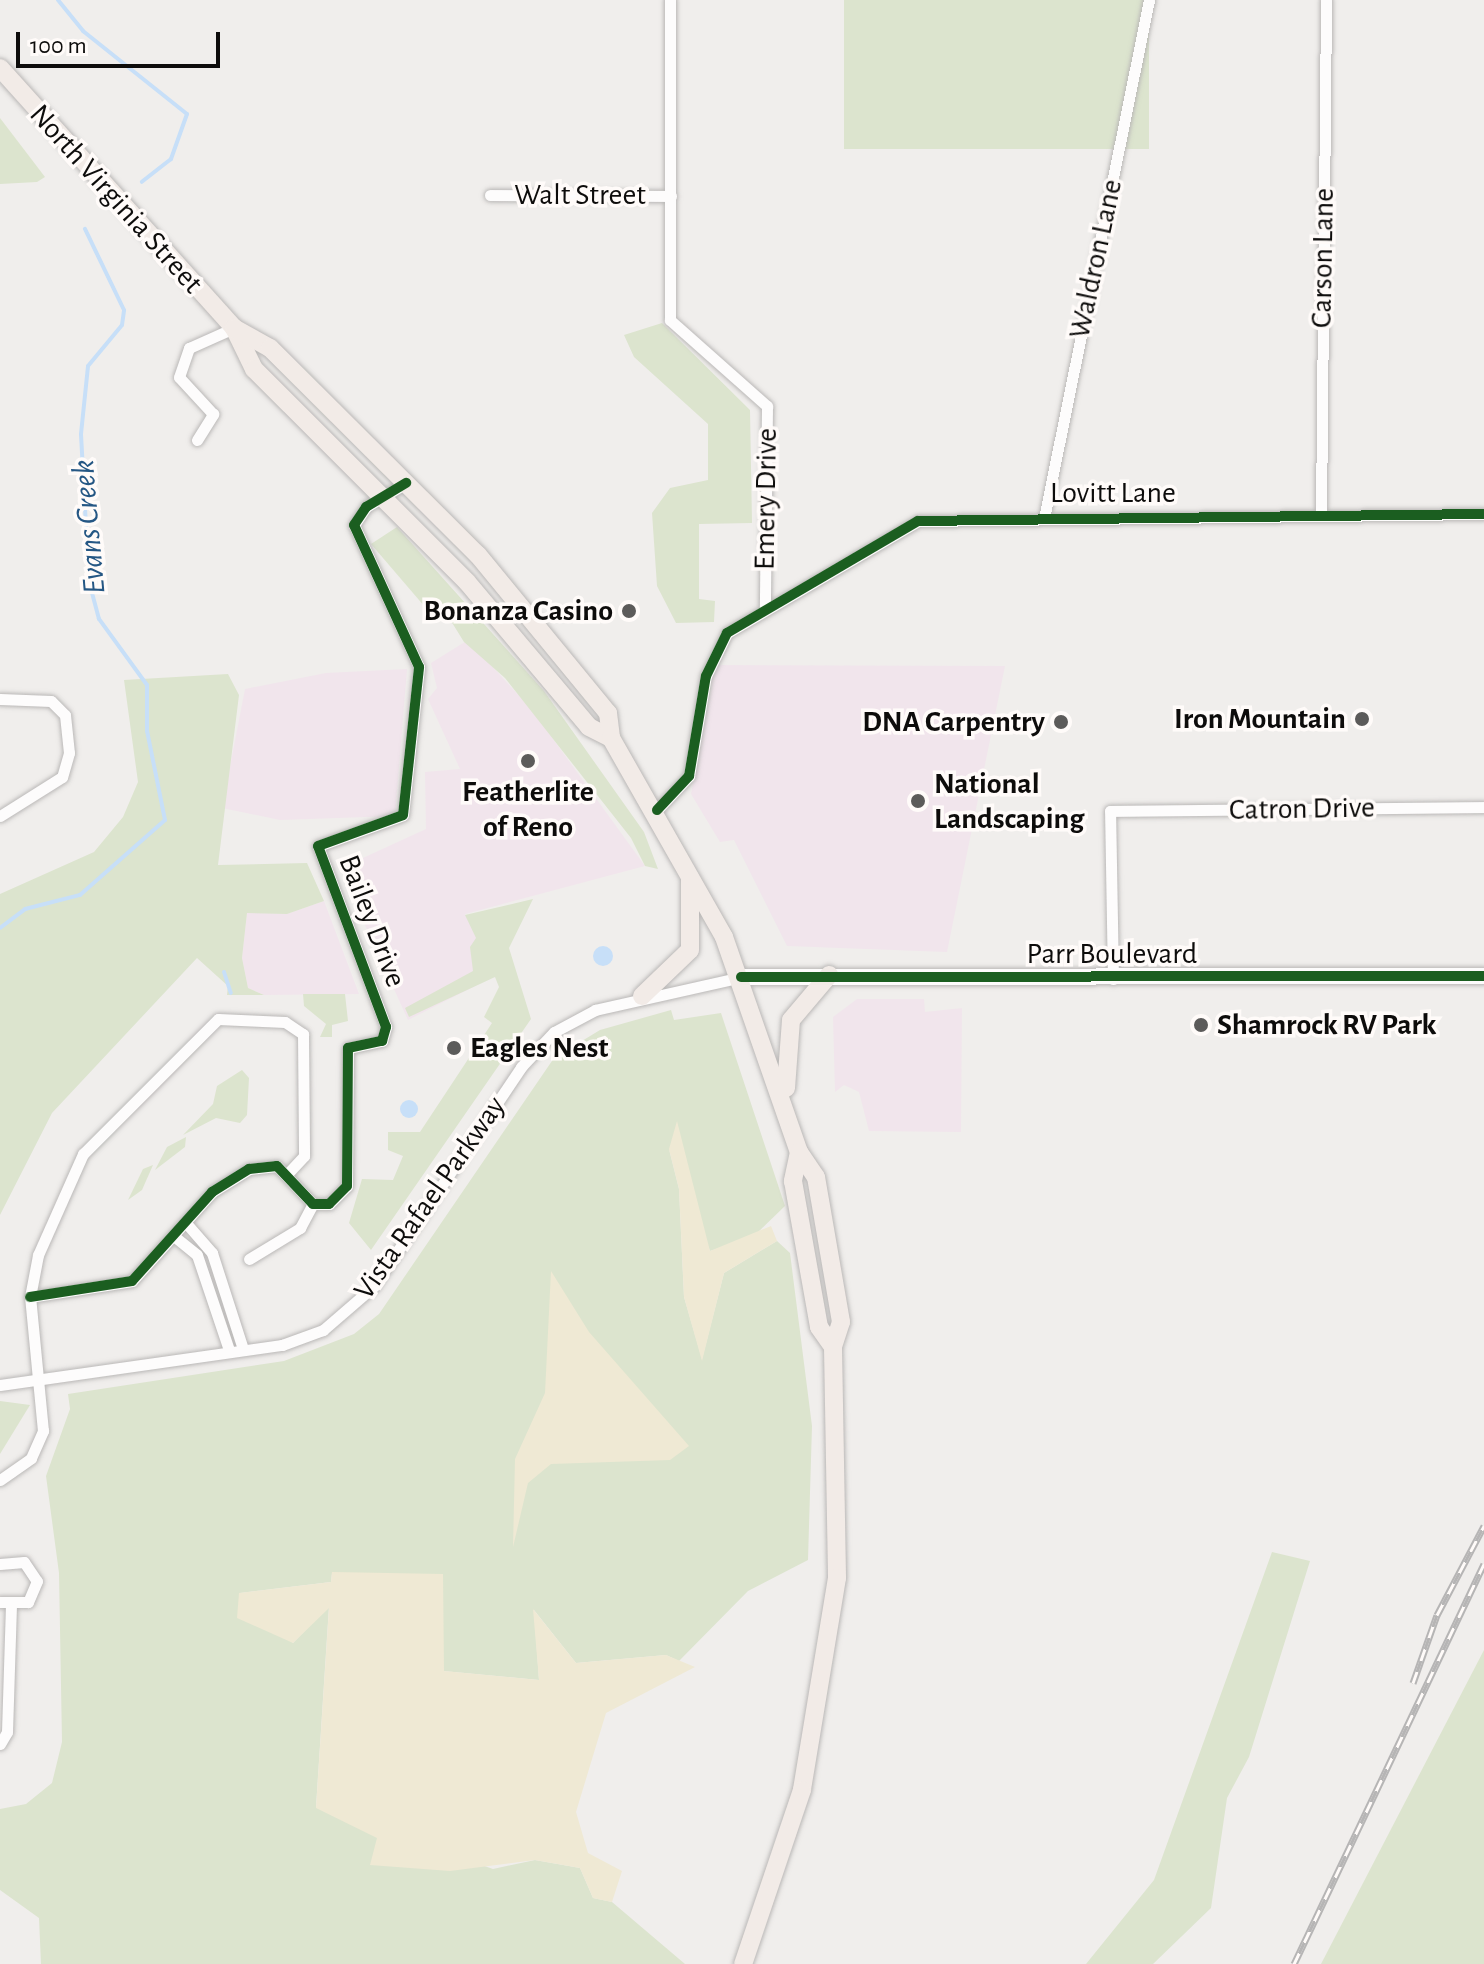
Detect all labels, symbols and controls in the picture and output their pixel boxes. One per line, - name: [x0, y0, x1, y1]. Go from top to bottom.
- scale bar: [20, 16, 224, 66]
- text: 100 m: [30, 34, 87, 58]
- street label: North Virginia Street: [22, 97, 210, 301]
- street label: Waldron Lane: [1062, 176, 1130, 342]
- street label: Walt Street: [514, 177, 646, 213]
- street label: Carson Lane: [1304, 188, 1342, 328]
- street label: Emery Drive: [747, 428, 785, 570]
- water label: Evans Creek: [64, 458, 114, 596]
- street label: Lovitt Lane: [1050, 475, 1176, 511]
- place label: Bonanza Casino: [424, 593, 613, 629]
- marker: Bonanza Casino: [620, 602, 638, 620]
- place label: Iron Mountain: [1174, 701, 1346, 737]
- place label: DNA Carpentry: [862, 704, 1045, 740]
- marker: Iron Mountain: [1353, 710, 1371, 728]
- marker: DNA Carpentry: [1052, 713, 1070, 731]
- marker: Featherlite of Reno: [519, 752, 537, 770]
- place label: National Landscaping: [934, 766, 1084, 836]
- place label: Featherlite of Reno: [462, 774, 594, 844]
- street label: Catron Drive: [1229, 790, 1375, 828]
- marker: National Landscaping: [909, 792, 927, 810]
- street label: Bailey Drive: [330, 850, 414, 992]
- street label: Parr Boulevard: [1027, 936, 1197, 972]
- place label: Shamrock RV Park: [1217, 1007, 1436, 1043]
- marker: Shamrock RV Park: [1192, 1016, 1210, 1034]
- place label: Eagles Nest: [470, 1030, 608, 1066]
- marker: Eagles Nest: [445, 1039, 463, 1057]
- street label: Vista Rafael Parkway: [346, 1089, 514, 1307]

